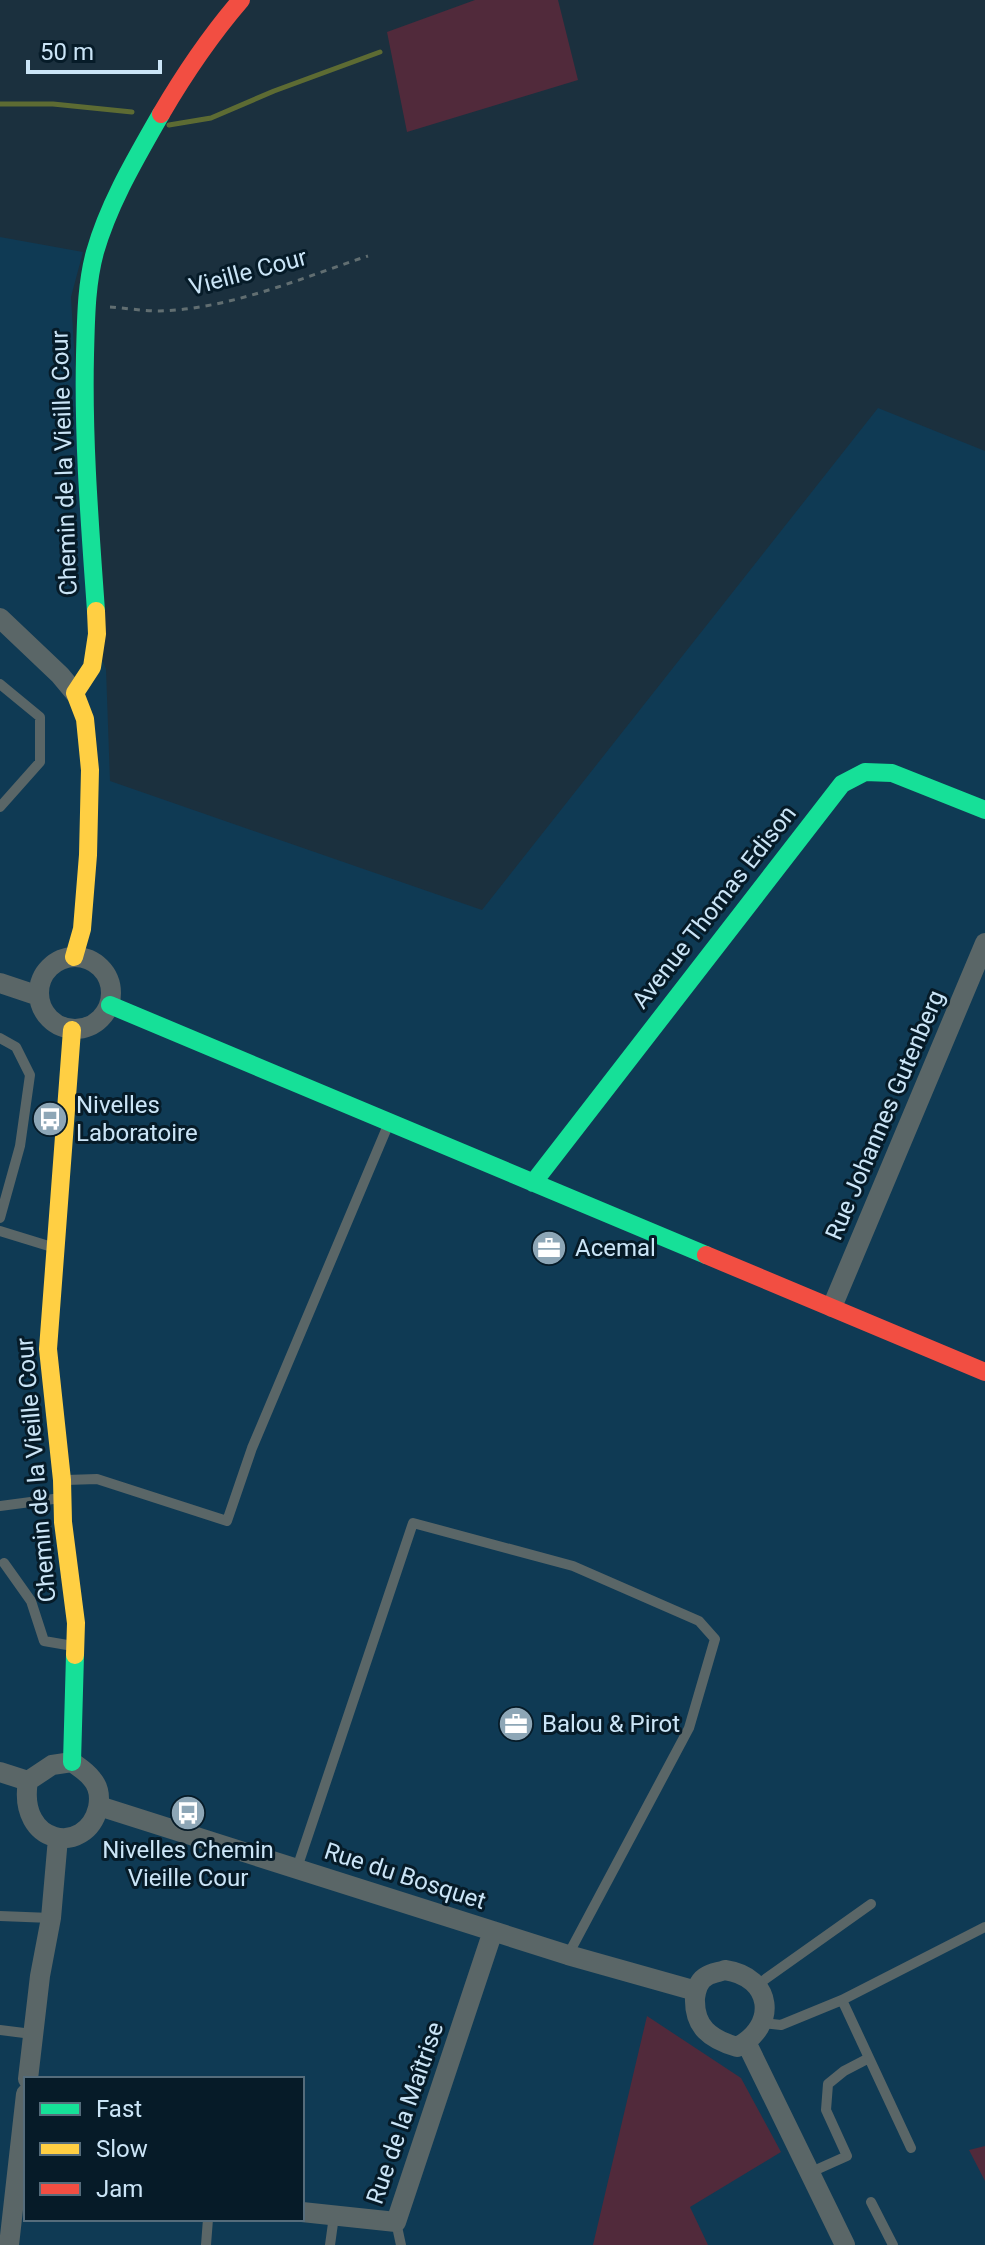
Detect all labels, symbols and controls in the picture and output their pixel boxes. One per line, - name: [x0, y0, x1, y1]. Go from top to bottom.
- scale bar: [28, 24, 160, 74]
- text: 50 m: [40, 38, 94, 66]
- street label: Vieille Cour: [186, 243, 310, 301]
- street label: Chemin de la Vieille Cour: [45, 330, 83, 596]
- street label: Avenue Thomas Edison: [626, 800, 802, 1014]
- street label: Rue Johannes Gutenberg: [820, 986, 950, 1244]
- place label: Nivelles Laboratoire: [76, 1091, 198, 1147]
- bus stop icon: Nivelles Laboratoire: [31, 1100, 69, 1138]
- office icon: Acemal: [530, 1229, 568, 1267]
- place label: Acemal: [575, 1234, 656, 1262]
- street label: Chemin de la Vieille Cour: [10, 1337, 62, 1603]
- office icon: Balou & Pirot: [497, 1705, 535, 1743]
- place label: Balou & Pirot: [542, 1710, 680, 1738]
- bus stop icon: Nivelles Chemin Vieille Cour: [169, 1794, 207, 1832]
- place label: Nivelles Chemin Vieille Cour: [102, 1836, 274, 1892]
- street label: Rue du Bosquet: [321, 1837, 489, 1915]
- street label: Rue de la Maîtrise: [361, 2018, 449, 2208]
- legend: [24, 2077, 304, 2221]
- text: Fast: [96, 2095, 142, 2123]
- text: Slow: [96, 2135, 148, 2163]
- text: Jam: [96, 2175, 143, 2203]

